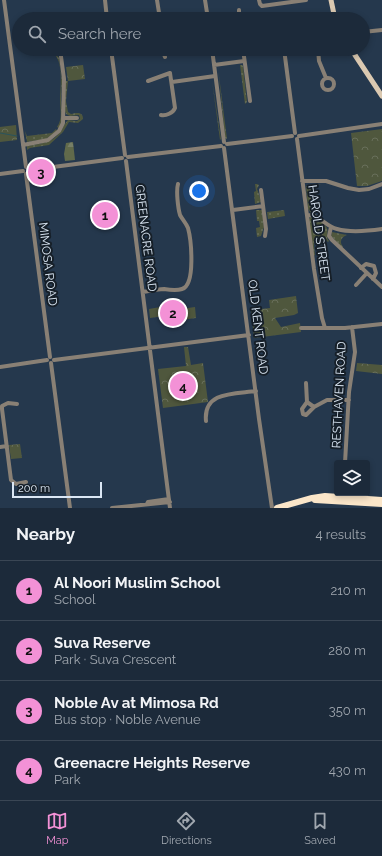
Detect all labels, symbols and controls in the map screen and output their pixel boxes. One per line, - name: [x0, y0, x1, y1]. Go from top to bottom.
- search box: [12, 12, 370, 56]
- icon: search: [26, 23, 48, 45]
- text: Search here: [58, 25, 141, 43]
- pin: 3: [28, 157, 54, 187]
- your location: [189, 181, 209, 201]
- street label: GREENACRE ROAD: [132, 184, 160, 293]
- street label: HAROLD STREET: [305, 184, 333, 283]
- pin: 1: [92, 200, 118, 230]
- street label: MIMOSA ROAD: [36, 221, 60, 307]
- street label: OLD KENT ROAD: [245, 279, 271, 376]
- pin: 2: [160, 298, 186, 328]
- street label: RESTHAVEN ROAD: [329, 341, 349, 449]
- pin: 4: [170, 371, 196, 401]
- map controls: [334, 460, 370, 496]
- button: layers: [334, 460, 370, 496]
- scale bar: [12, 480, 102, 499]
- text: 200 m: [18, 482, 50, 495]
- text: Nearby: [16, 524, 75, 544]
- text: 4 results: [315, 527, 366, 542]
- text: Al Noori Muslim School: [54, 574, 220, 592]
- text: 1: [26, 583, 32, 598]
- text: 210 m: [330, 583, 366, 598]
- text: School: [54, 592, 96, 607]
- text: Suva Reserve: [54, 634, 151, 652]
- text: 2: [25, 643, 33, 658]
- text: 280 m: [328, 643, 366, 658]
- text: Park · Suva Crescent: [54, 652, 176, 667]
- text: Noble Av at Mimosa Rd: [54, 694, 219, 712]
- text: 3: [25, 703, 33, 718]
- text: 350 m: [329, 703, 366, 718]
- text: Bus stop · Noble Avenue: [54, 712, 201, 727]
- text: Greenacre Heights Reserve: [54, 754, 250, 772]
- text: 4: [25, 763, 33, 778]
- text: 430 m: [329, 763, 366, 778]
- text: Park: [54, 772, 81, 787]
- tab: Map: [46, 810, 69, 847]
- tab: Directions: [161, 810, 212, 847]
- tab: Saved: [304, 810, 336, 847]

